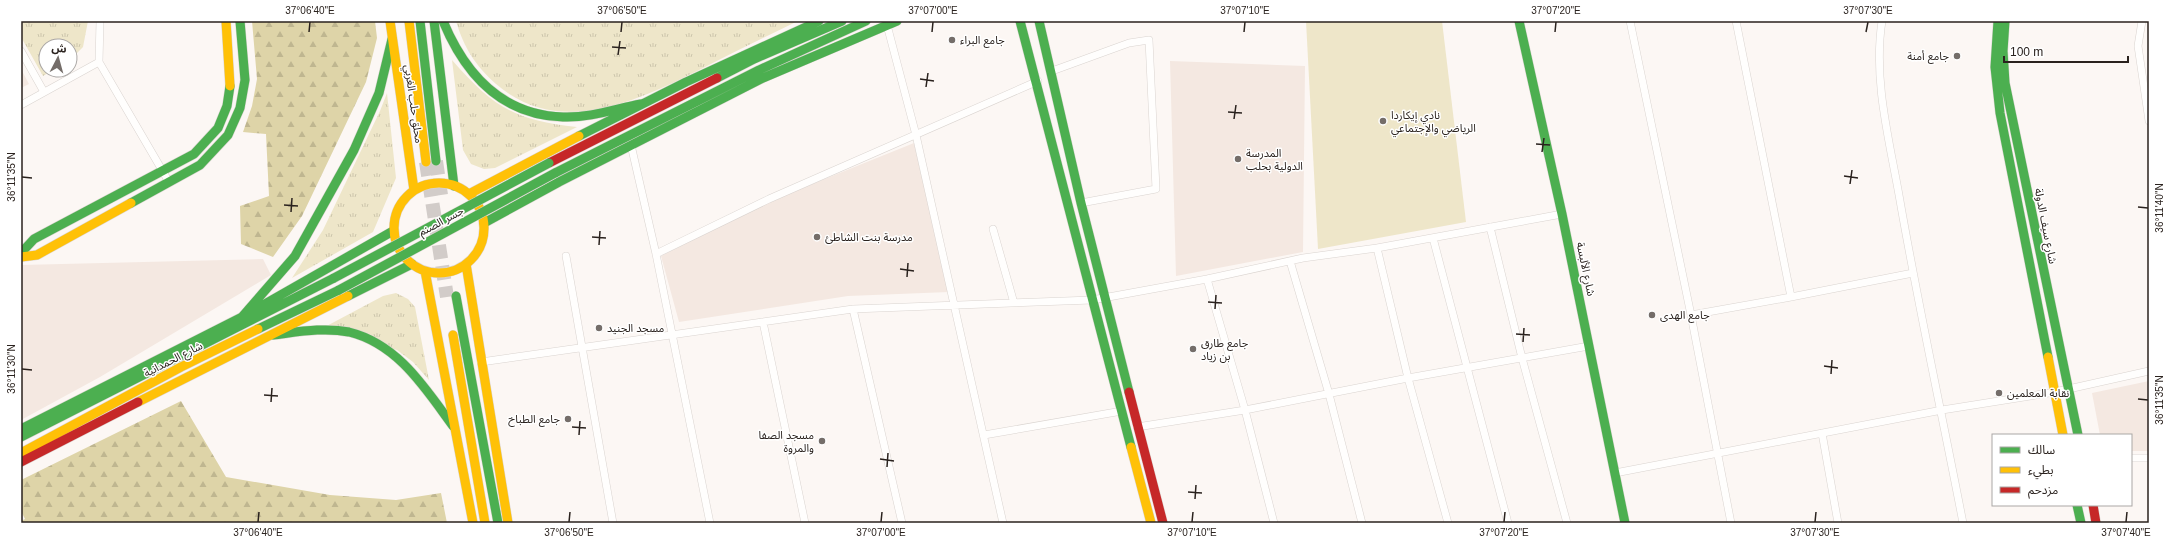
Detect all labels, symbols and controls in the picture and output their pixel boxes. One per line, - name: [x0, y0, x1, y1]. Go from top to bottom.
- text: 37°06'40"E: [285, 5, 335, 16]
- text: 37°06'50"E: [597, 5, 647, 16]
- text: 37°07'00"E: [908, 5, 958, 16]
- text: 37°07'10"E: [1220, 5, 1270, 16]
- text: 37°07'20"E: [1531, 5, 1581, 16]
- text: 37°07'30"E: [1843, 5, 1893, 16]
- place label: جامع البراء: [960, 34, 1005, 48]
- marker: جامع البراء: [947, 35, 957, 45]
- north arrow: [38, 38, 78, 78]
- scale bar: [2004, 38, 2128, 64]
- text: ش: [51, 41, 67, 56]
- text: 100 m: [2010, 45, 2043, 59]
- place label: جامع أمنة: [1907, 50, 1950, 64]
- marker: جامع أمنة: [1952, 51, 1962, 61]
- street label: محلق حلب الغربي: [399, 64, 425, 145]
- place label: نادي إيكاردا الرياضي والإجتماعي: [1391, 109, 1476, 138]
- marker: نادي إيكاردا الرياضي والإجتماعي: [1378, 116, 1388, 126]
- place label: المدرسة الدولية بحلب: [1246, 147, 1303, 173]
- text: 36°11'35"N: [6, 152, 17, 202]
- marker: المدرسة الدولية بحلب: [1233, 154, 1243, 164]
- text: 36°11'40"N: [2154, 183, 2165, 233]
- street label: شارع سيف الدولة: [2031, 187, 2059, 266]
- street label: جسر الصنم: [416, 204, 467, 240]
- place label: مدرسة بنت الشاطئ: [825, 231, 913, 244]
- marker: مدرسة بنت الشاطئ: [812, 232, 822, 242]
- street label: شارع الألبسة: [1572, 241, 1598, 298]
- place label: جامع الهدى: [1660, 309, 1710, 323]
- marker: جامع الهدى: [1647, 310, 1657, 320]
- place label: مسجد الجنيد: [607, 322, 664, 335]
- marker: مسجد الجنيد: [594, 323, 604, 333]
- place label: جامع طارق بن زياد: [1201, 337, 1249, 363]
- street label: شارع الحمدانية: [142, 339, 206, 381]
- text: 36°11'30"N: [6, 344, 17, 394]
- marker: جامع طارق بن زياد: [1188, 344, 1198, 354]
- text: 36°11'35"N: [2154, 375, 2165, 425]
- place label: نقابة المعلمين: [2007, 387, 2069, 400]
- marker: نقابة المعلمين: [1994, 388, 2004, 398]
- place label: جامع الطباخ: [508, 413, 561, 427]
- marker: جامع الطباخ: [563, 414, 573, 424]
- place label: مسجد الصفا والمروة: [758, 429, 814, 455]
- legend: [1992, 434, 2132, 506]
- marker: مسجد الصفا والمروة: [817, 436, 827, 446]
- text: سالك: [2028, 443, 2055, 457]
- text: بطيء: [2028, 463, 2054, 480]
- text: مزدحم: [2028, 483, 2058, 499]
- text: 37°06'40"E: [233, 527, 283, 538]
- text: 37°06'50"E: [544, 527, 594, 538]
- text: 37°07'00"E: [856, 527, 906, 538]
- text: 37°07'10"E: [1167, 527, 1217, 538]
- text: 37°07'20"E: [1479, 527, 1529, 538]
- text: 37°07'30"E: [1790, 527, 1840, 538]
- text: 37°07'40"E: [2101, 527, 2151, 538]

